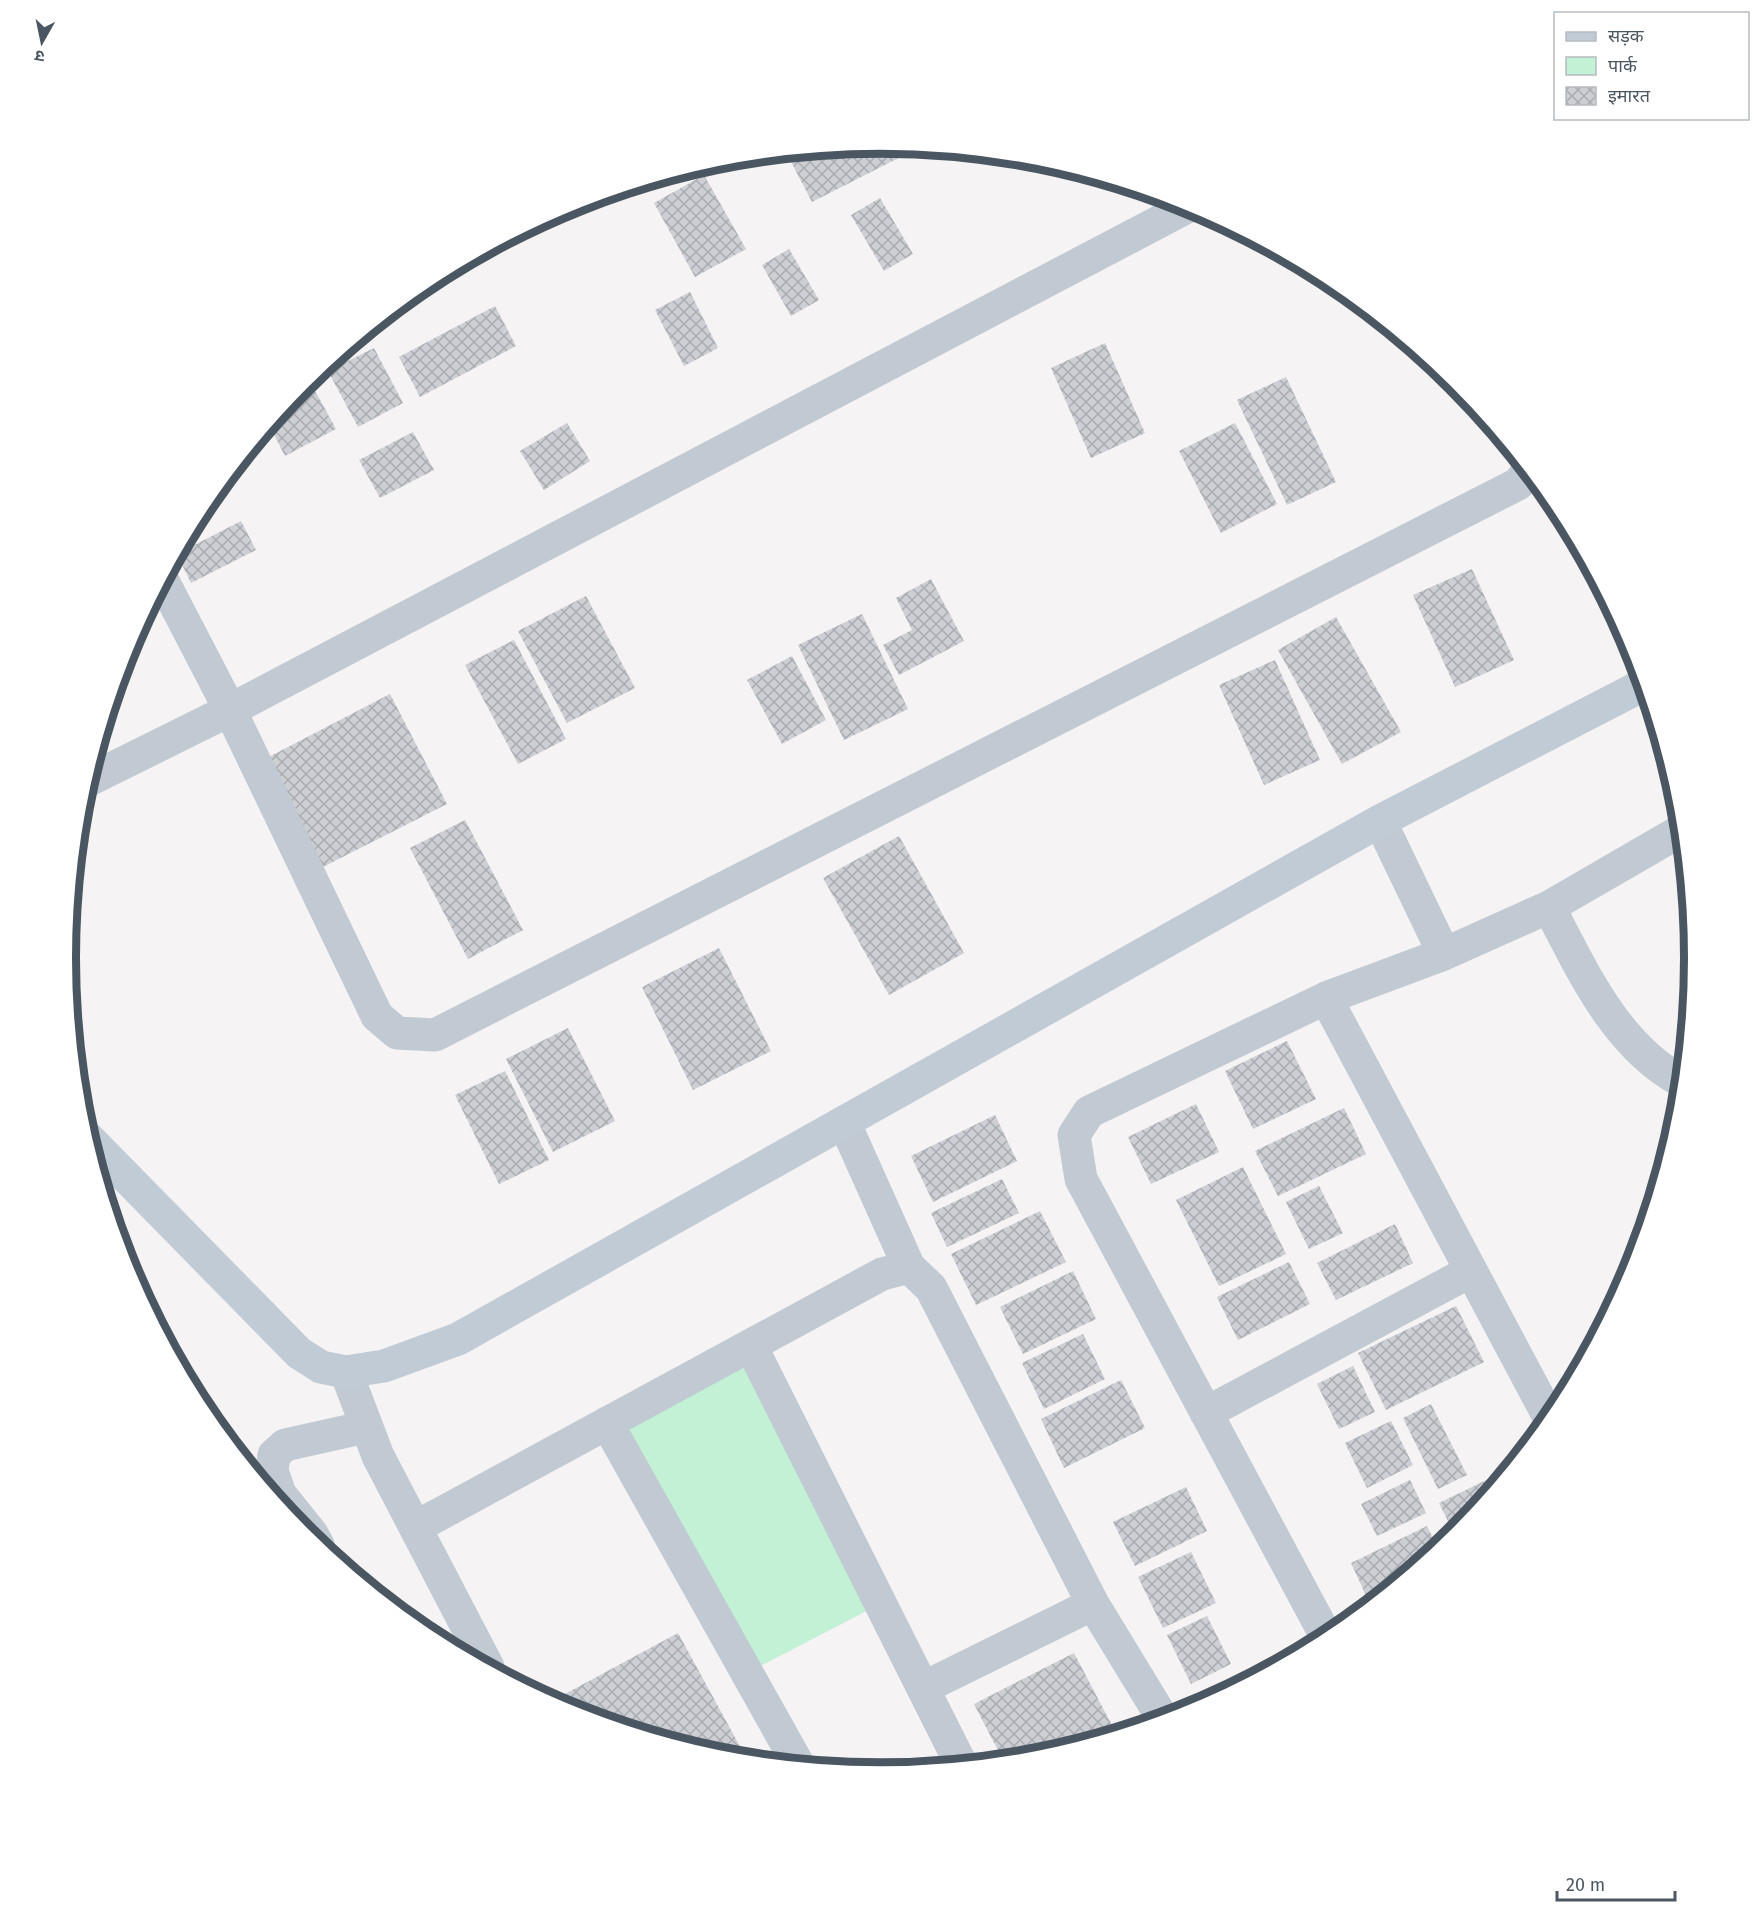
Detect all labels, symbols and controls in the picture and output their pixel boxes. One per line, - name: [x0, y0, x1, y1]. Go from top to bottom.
- north arrow: [12, 12, 72, 72]
- legend: [1554, 12, 1749, 120]
- text: सड़क: [1608, 25, 1645, 47]
- text: उ: [33, 46, 46, 66]
- text: पार्क: [1608, 55, 1638, 77]
- text: इमारत: [1608, 85, 1651, 107]
- scale bar: [1557, 1864, 1676, 1902]
- text: 20 m: [1566, 1874, 1605, 1896]

